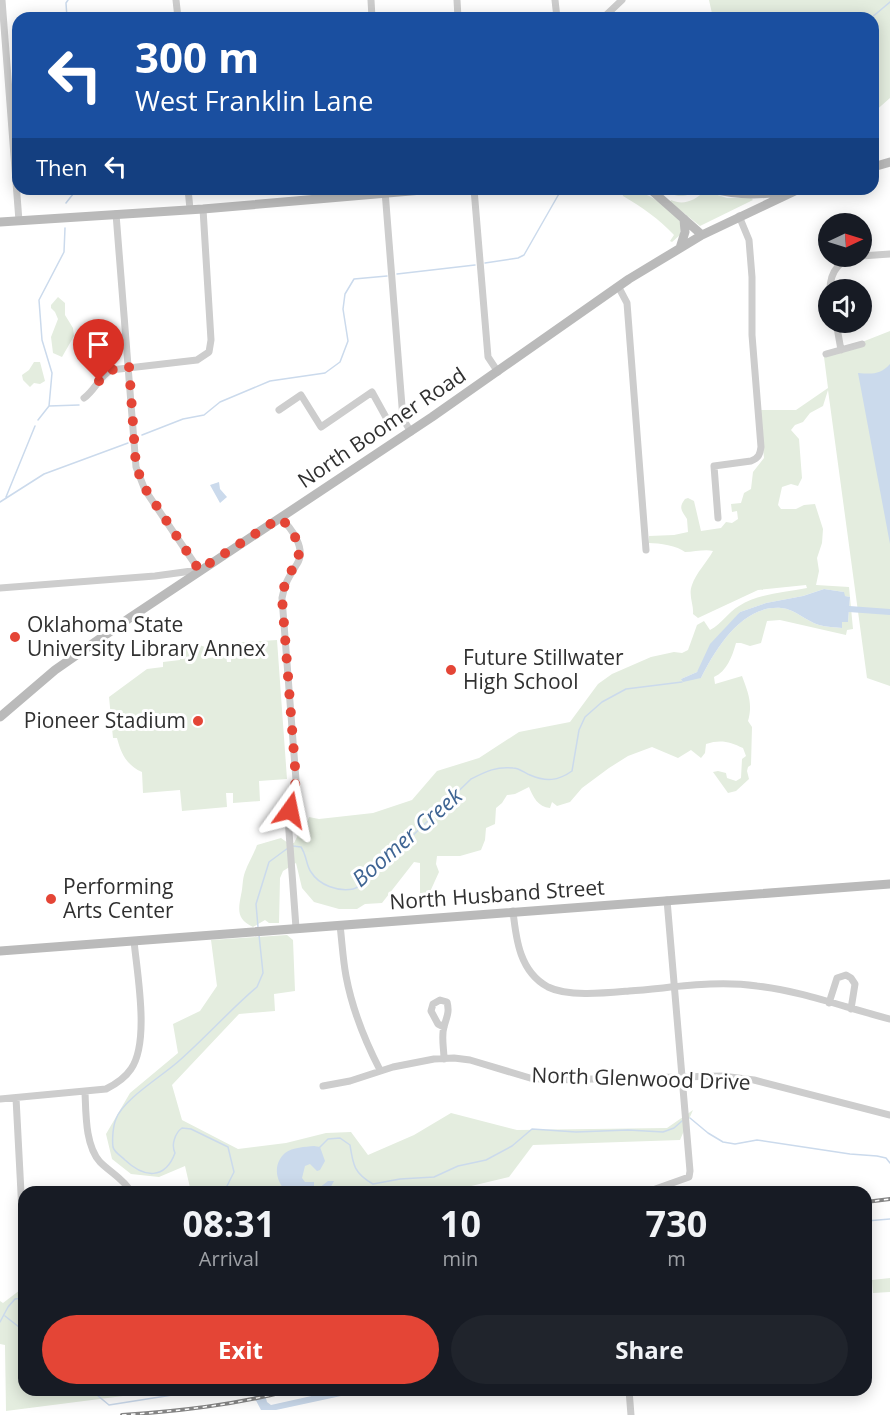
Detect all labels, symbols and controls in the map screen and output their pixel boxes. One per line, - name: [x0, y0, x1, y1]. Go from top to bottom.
- text: 300 m: [135, 28, 259, 85]
- icon: left: [36, 36, 114, 114]
- text: West Franklin Lane: [135, 82, 373, 119]
- icon: left: [99, 150, 132, 183]
- text: Then: [36, 152, 87, 182]
- north arrow: [818, 213, 872, 267]
- map controls: [818, 213, 872, 333]
- button: sound: [818, 279, 872, 333]
- pin: [73, 319, 124, 381]
- icon: arrive: [82, 328, 115, 361]
- street label: North Boomer Road: [292, 360, 471, 494]
- place label: Oklahoma State University Library Annex: [27, 610, 266, 662]
- marker: Oklahoma State University Library Annex: [8, 630, 22, 644]
- place label: Future Stillwater High School: [463, 643, 624, 695]
- marker: Future Stillwater High School: [444, 663, 458, 677]
- place label: Pioneer Stadium: [24, 706, 186, 734]
- marker: Pioneer Stadium: [191, 714, 205, 728]
- position arrow: [258, 778, 322, 842]
- water label: Boomer Creek: [345, 779, 469, 892]
- place label: Performing Arts Center: [63, 872, 174, 924]
- street label: North Husband Street: [388, 873, 605, 915]
- marker: Performing Arts Center: [44, 892, 58, 906]
- street label: North Glenwood Drive: [531, 1060, 751, 1096]
- text: 08:31: [183, 1199, 275, 1248]
- text: 10: [440, 1199, 481, 1248]
- text: 730: [646, 1199, 707, 1248]
- text: Arrival: [199, 1245, 259, 1272]
- text: min: [442, 1245, 478, 1272]
- text: m: [667, 1245, 686, 1272]
- button: Exit: [42, 1315, 439, 1384]
- button: Share: [451, 1315, 848, 1384]

